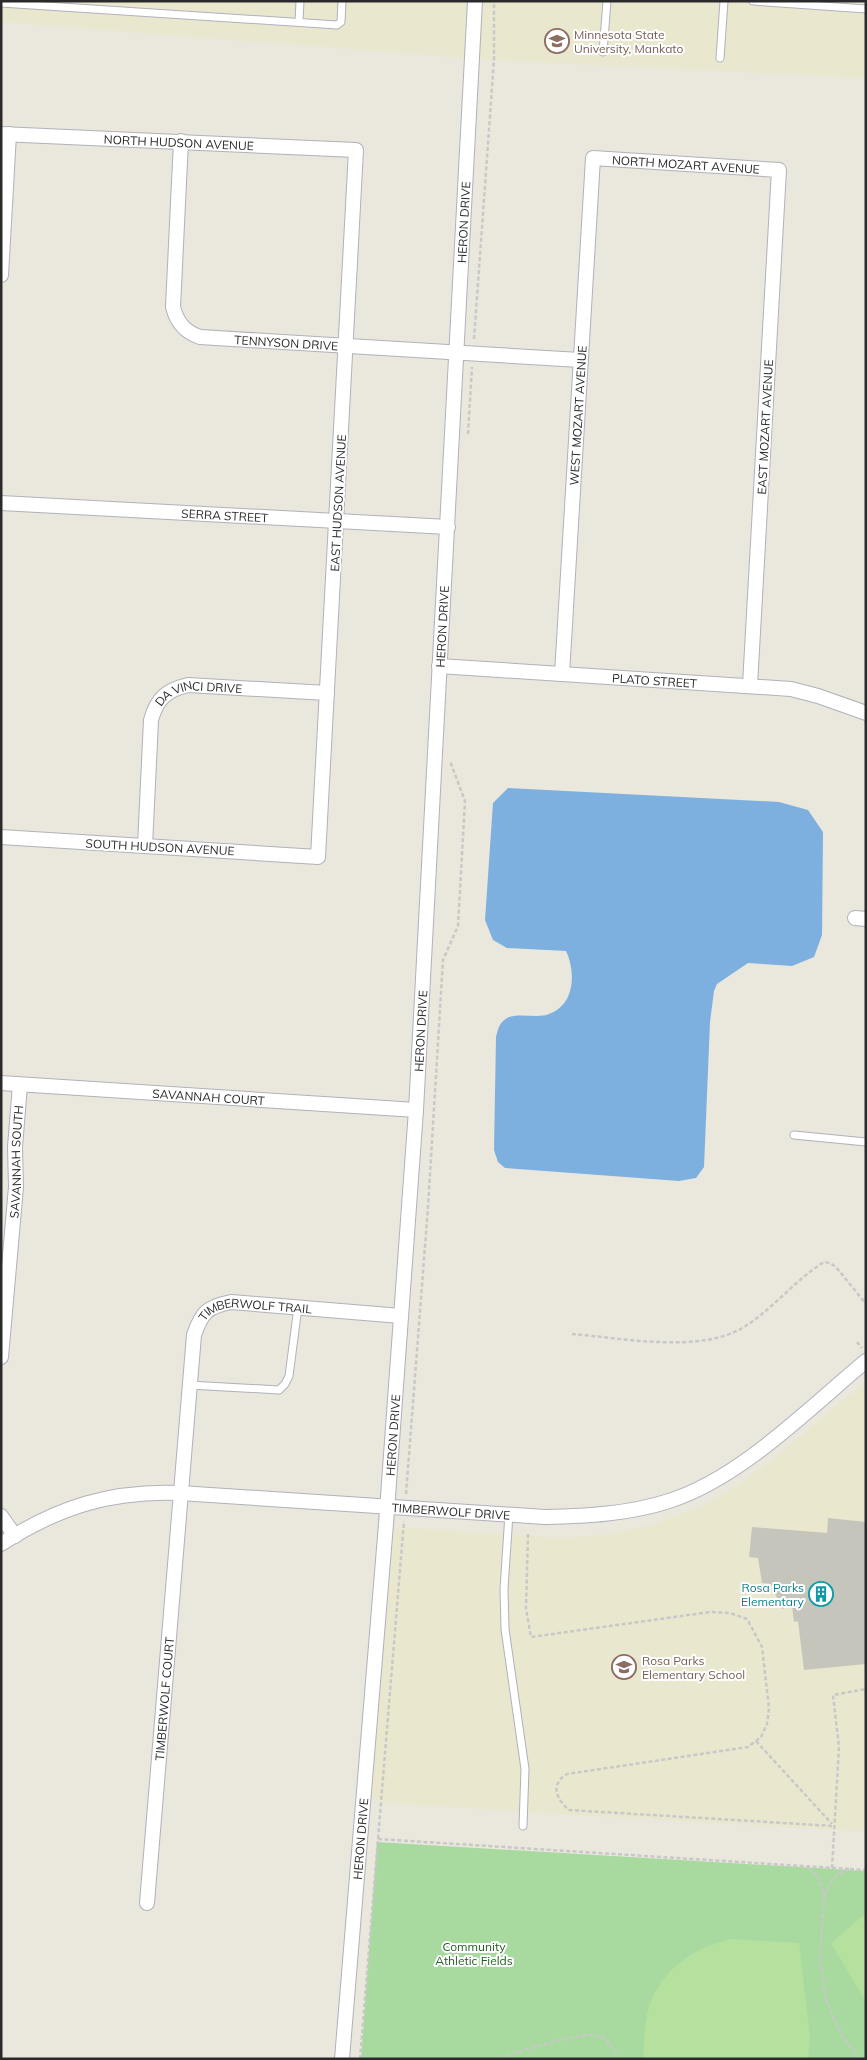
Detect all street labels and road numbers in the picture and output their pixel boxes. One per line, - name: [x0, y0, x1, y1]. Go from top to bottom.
- street label: NORTH HUDSON AVENUE: [103, 131, 254, 153]
- street label: NORTH MOZART AVENUE: [612, 152, 760, 176]
- street label: HERON DRIVE: [454, 181, 473, 263]
- street label: TENNYSON DRIVE: [234, 332, 339, 353]
- street label: WEST MOZART AVENUE: [566, 345, 589, 486]
- street label: EAST MOZART AVENUE: [754, 359, 776, 495]
- street label: EAST HUDSON AVENUE: [327, 434, 349, 572]
- street label: SERRA STREET: [181, 505, 269, 525]
- street label: HERON DRIVE: [432, 585, 451, 668]
- street label: PLATO STREET: [612, 670, 698, 690]
- street label: DA VINCI DRIVE: [151, 677, 243, 709]
- street label: SOUTH HUDSON AVENUE: [85, 836, 235, 858]
- street label: HERON DRIVE: [411, 990, 430, 1072]
- street label: SAVANNAH COURT: [152, 1085, 266, 1108]
- street label: SAVANNAH SOUTH: [6, 1105, 26, 1219]
- street label: TIMBERWOLF TRAIL: [195, 1295, 313, 1323]
- street label: HERON DRIVE: [382, 1394, 403, 1476]
- street label: TIMBERWOLF DRIVE: [391, 1499, 511, 1522]
- street label: TIMBERWOLF COURT: [151, 1635, 177, 1761]
- street label: HERON DRIVE: [349, 1797, 371, 1880]

